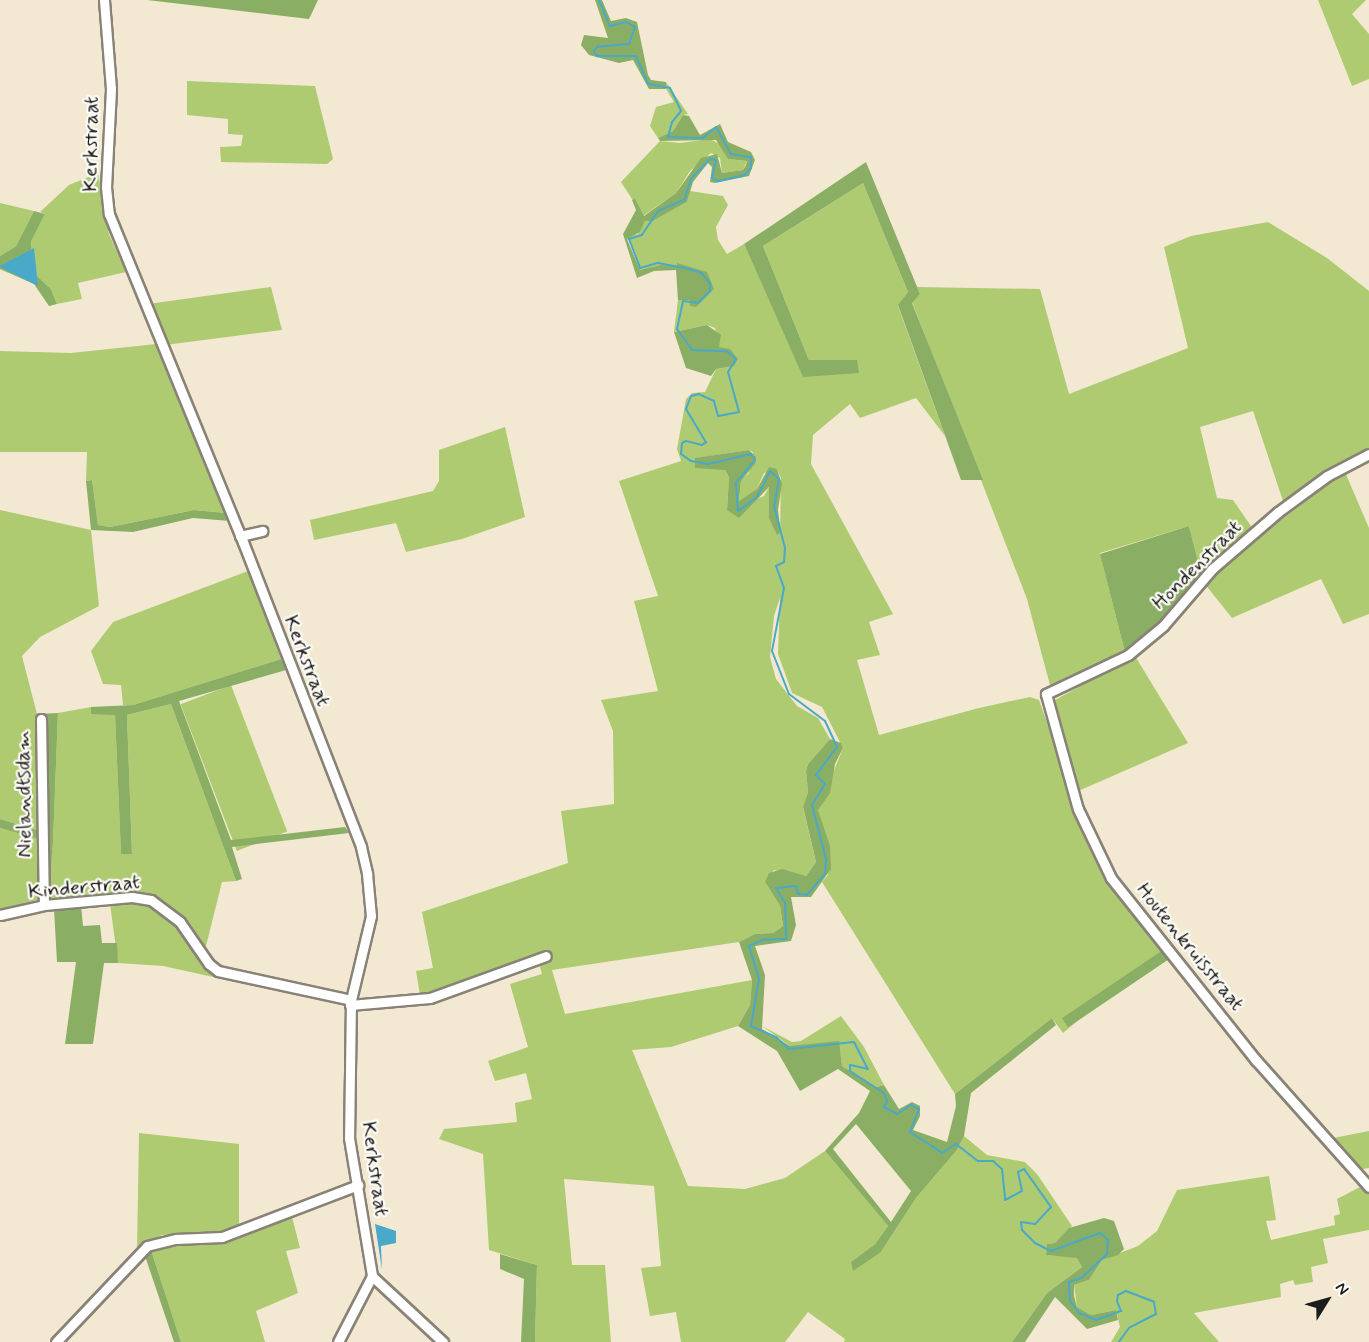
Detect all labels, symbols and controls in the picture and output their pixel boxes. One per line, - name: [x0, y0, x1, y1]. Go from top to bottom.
- street label: Kerkstraat: [78, 96, 104, 192]
- street label: Hondenstraat: [1147, 515, 1247, 615]
- street label: Kerkstraat: [278, 612, 336, 710]
- street label: Nielandtsdam: [10, 730, 38, 858]
- street label: Kinderstraat: [27, 870, 141, 904]
- street label: Houtenkruisstraat: [1131, 878, 1249, 1016]
- street label: Kerkstraat: [356, 1120, 394, 1218]
- north arrow: [1297, 1270, 1357, 1330]
- text: N: [1330, 1278, 1353, 1299]

